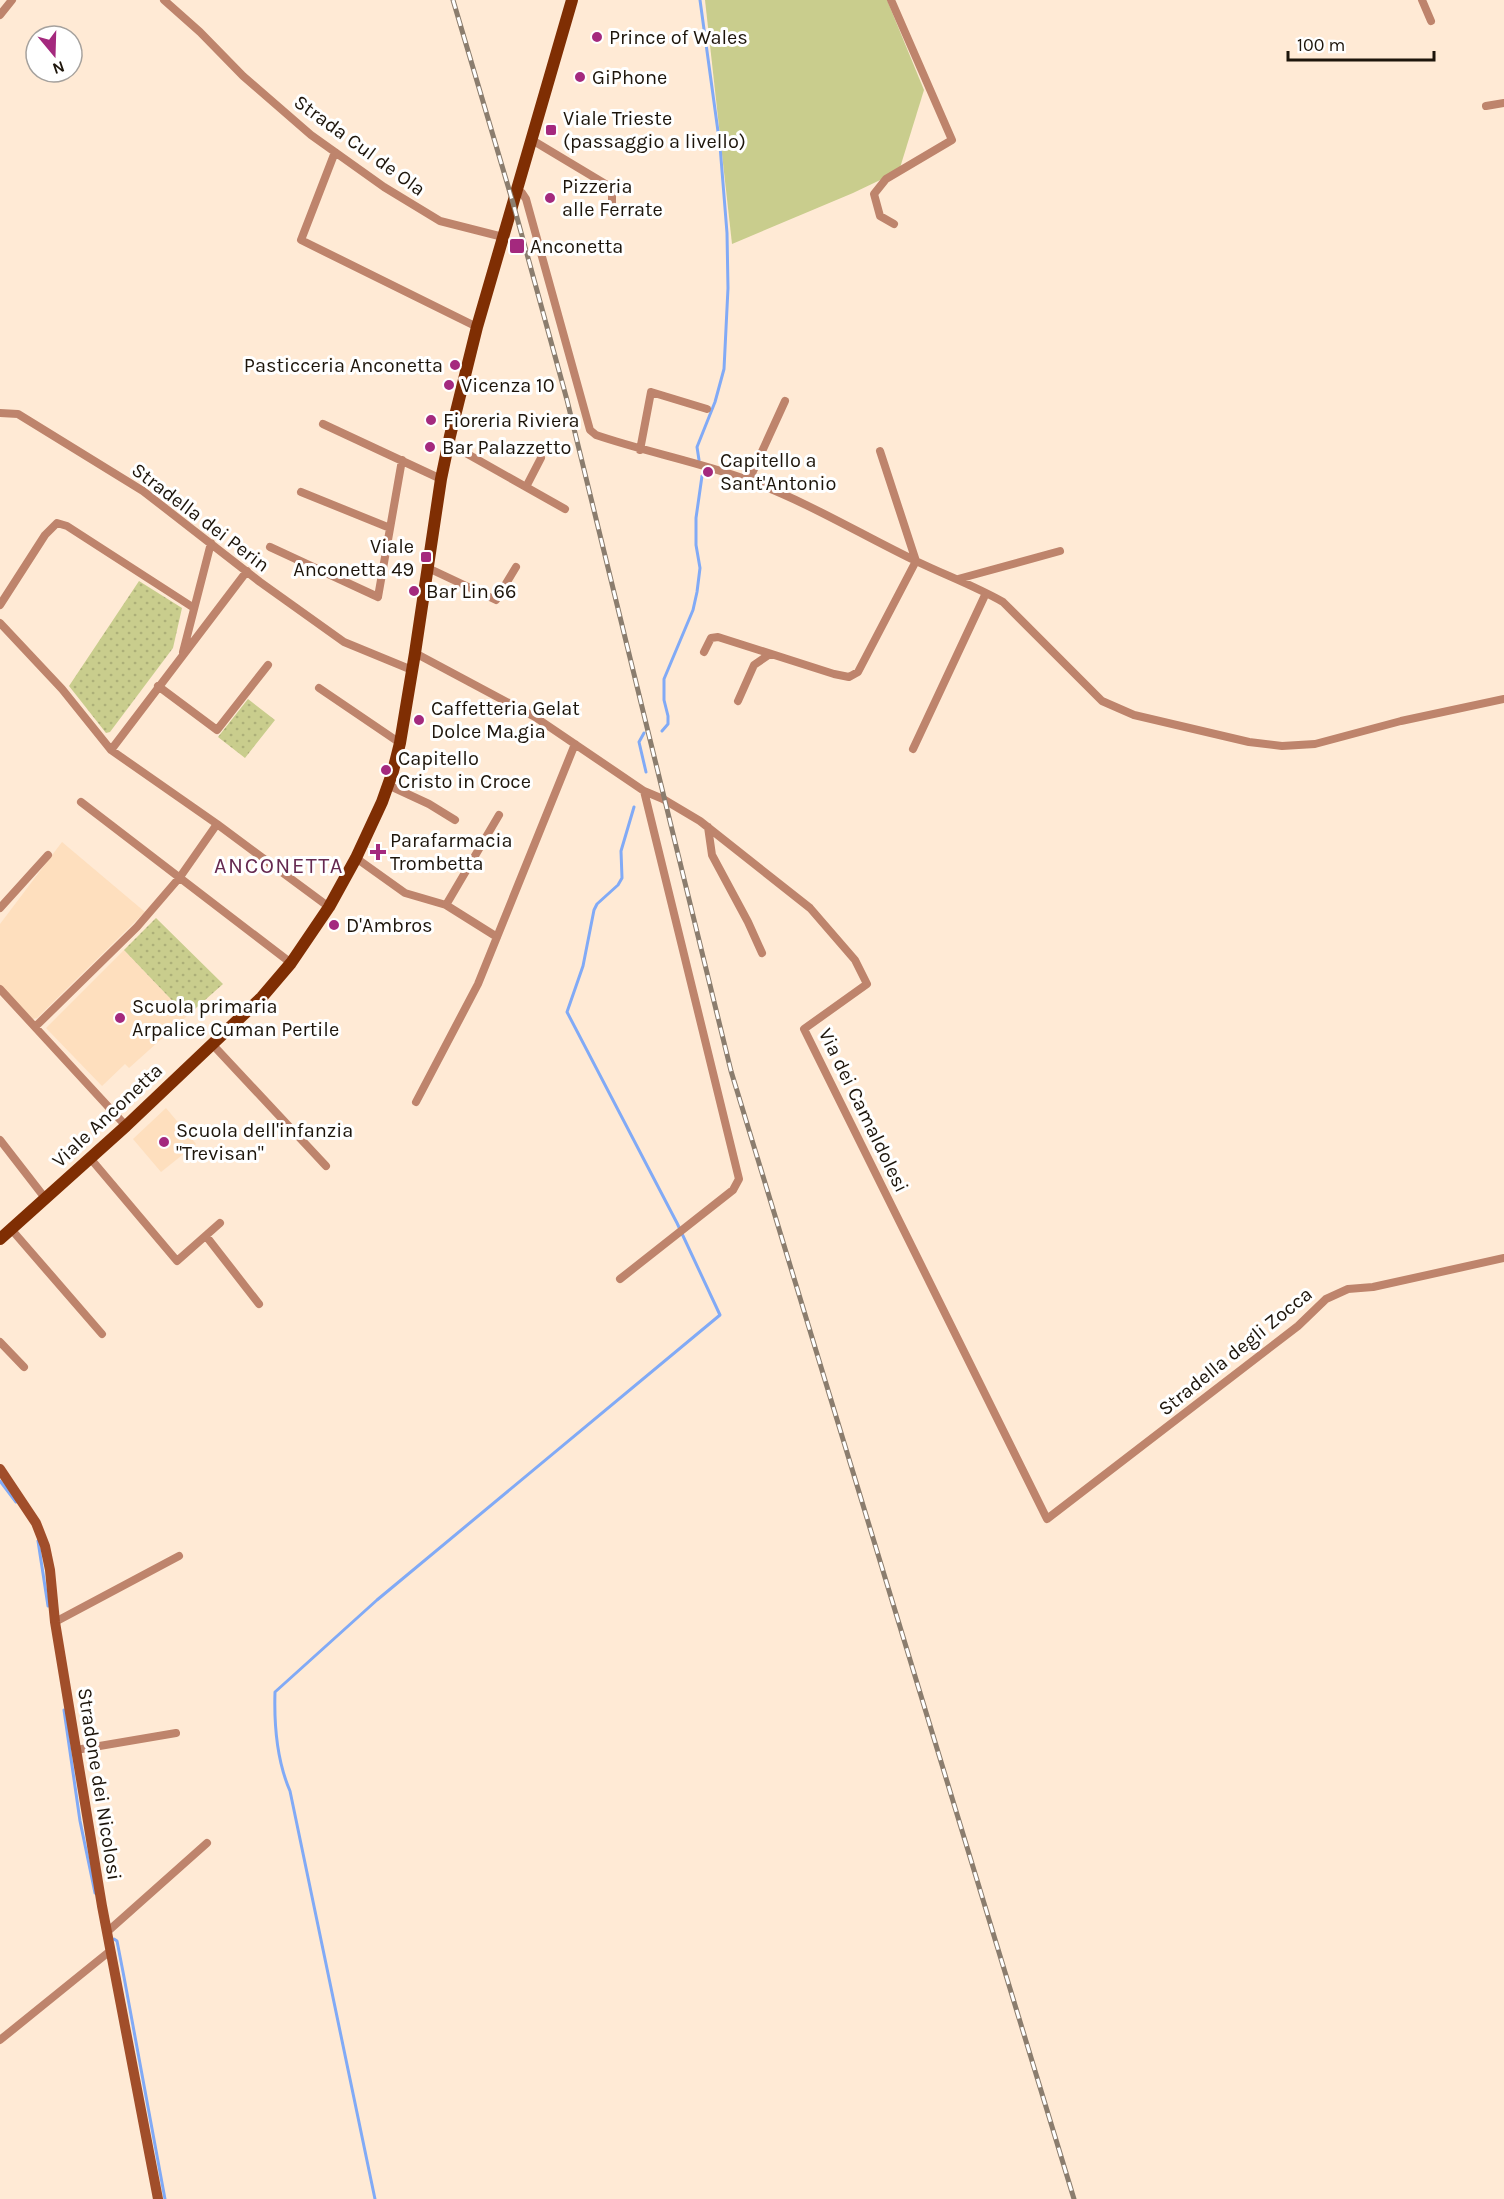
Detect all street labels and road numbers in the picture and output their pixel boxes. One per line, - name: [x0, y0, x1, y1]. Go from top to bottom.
- street label: Strada Cul de Ola: [290, 90, 430, 201]
- street label: Stradella dei Perin: [127, 458, 274, 577]
- street label: Via dei Camaldolesi: [814, 1025, 913, 1196]
- street label: Viale Anconetta: [48, 1059, 167, 1172]
- street label: Stradella degli Zocca: [1154, 1282, 1317, 1420]
- street label: Stradone dei Nicolosi: [73, 1686, 126, 1882]

